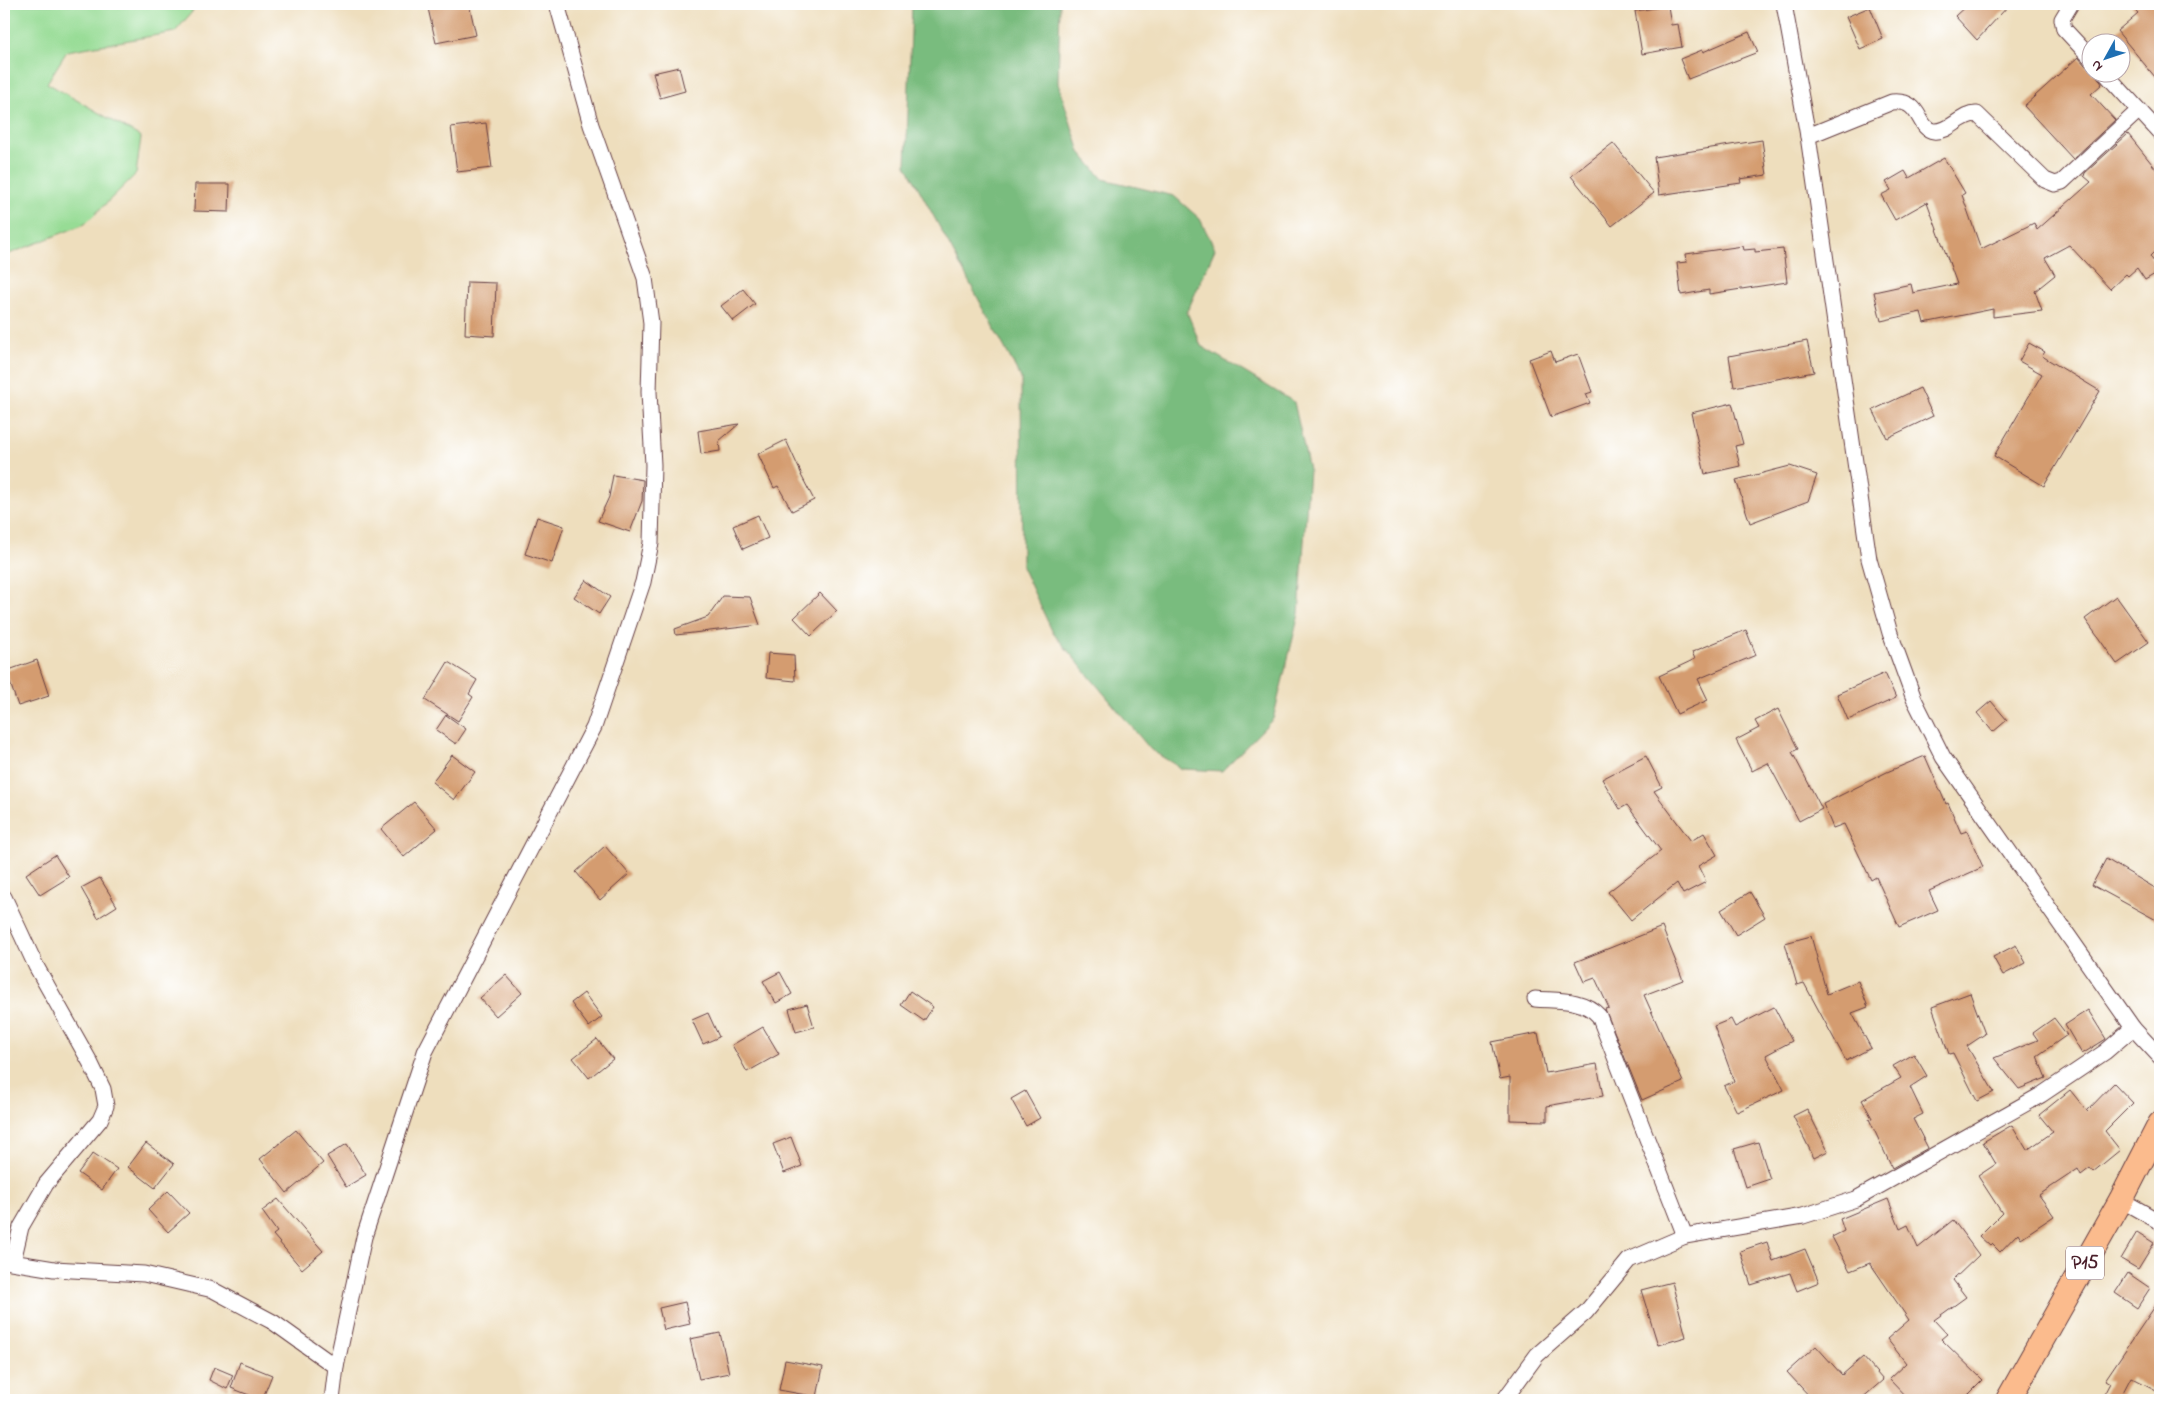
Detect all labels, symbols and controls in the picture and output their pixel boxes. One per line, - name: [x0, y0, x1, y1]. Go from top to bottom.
- north arrow: [2082, 32, 2132, 82]
- text: N: [2086, 55, 2108, 76]
- road number: P15: [2066, 1246, 2104, 1280]

